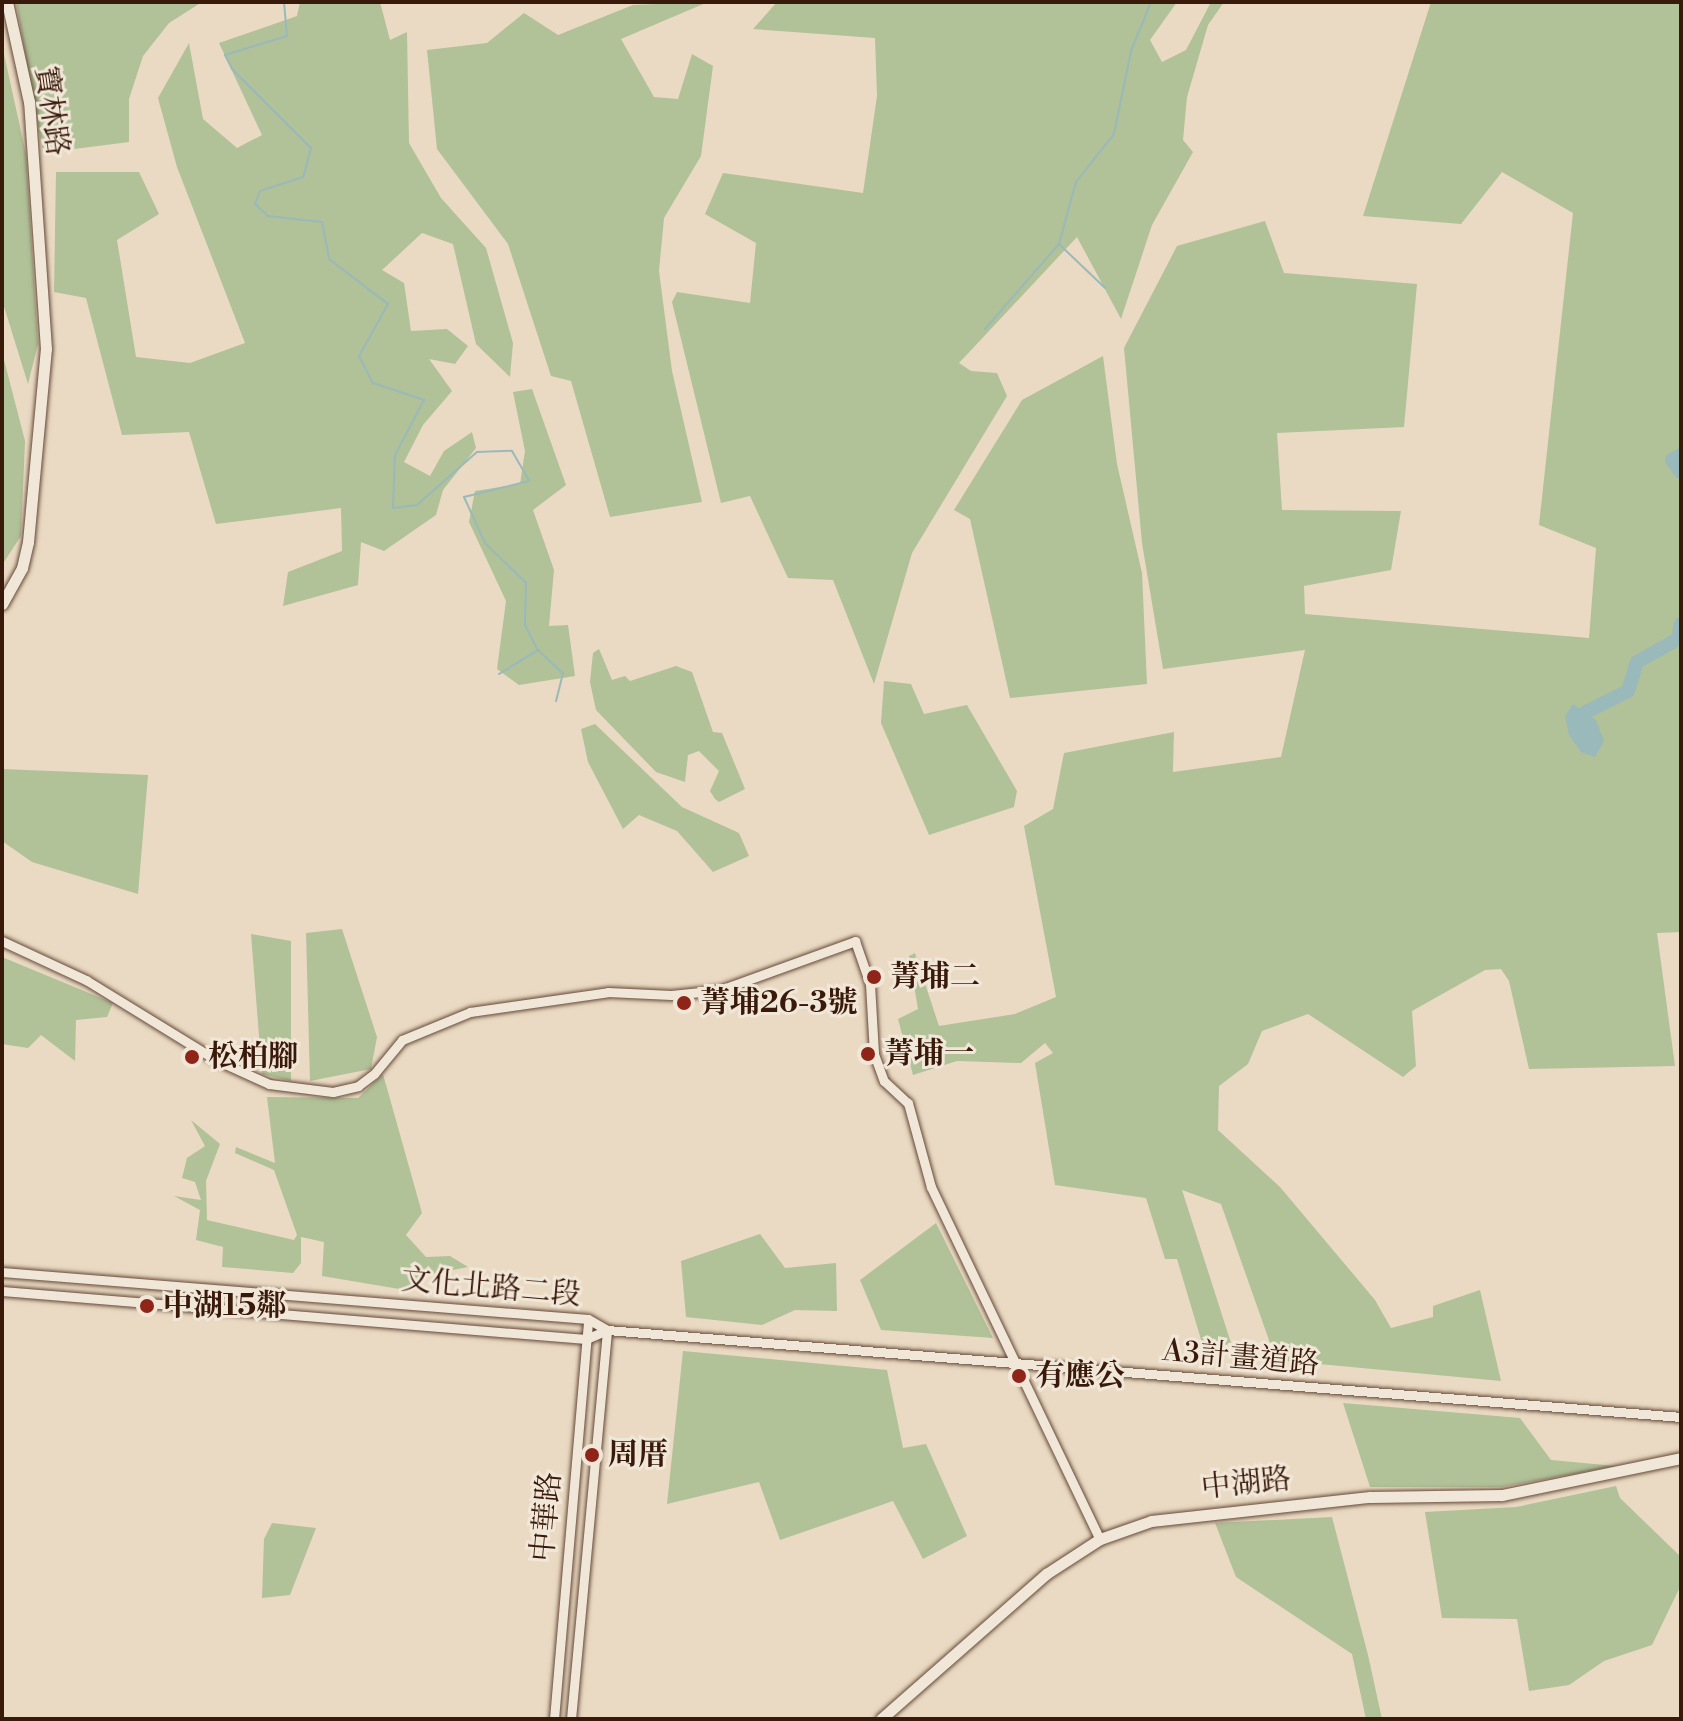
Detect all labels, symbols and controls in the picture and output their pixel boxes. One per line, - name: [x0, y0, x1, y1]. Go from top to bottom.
- street label: 寶林路: [27, 64, 75, 158]
- place label: 菁埔二: [890, 959, 980, 995]
- marker: 菁埔二: [865, 968, 883, 986]
- place label: 菁埔26-3號: [700, 985, 858, 1021]
- marker: 菁埔26-3號: [675, 994, 693, 1012]
- place label: 菁埔一: [884, 1036, 974, 1072]
- place label: 松柏腳: [208, 1039, 298, 1075]
- marker: 菁埔一: [859, 1045, 877, 1063]
- marker: 松柏腳: [183, 1048, 201, 1066]
- street label: 文化北路二段: [400, 1262, 582, 1314]
- place label: 中湖15鄰: [163, 1288, 286, 1324]
- marker: 中湖15鄰: [138, 1297, 156, 1315]
- street label: A3計畫道路: [1161, 1333, 1321, 1383]
- place label: 有應公: [1035, 1358, 1125, 1394]
- marker: 有應公: [1010, 1367, 1028, 1385]
- place label: 周厝: [608, 1437, 668, 1473]
- marker: 周厝: [583, 1446, 601, 1464]
- street label: 中湖路: [1199, 1461, 1293, 1507]
- street label: 中華路: [525, 1471, 569, 1563]

